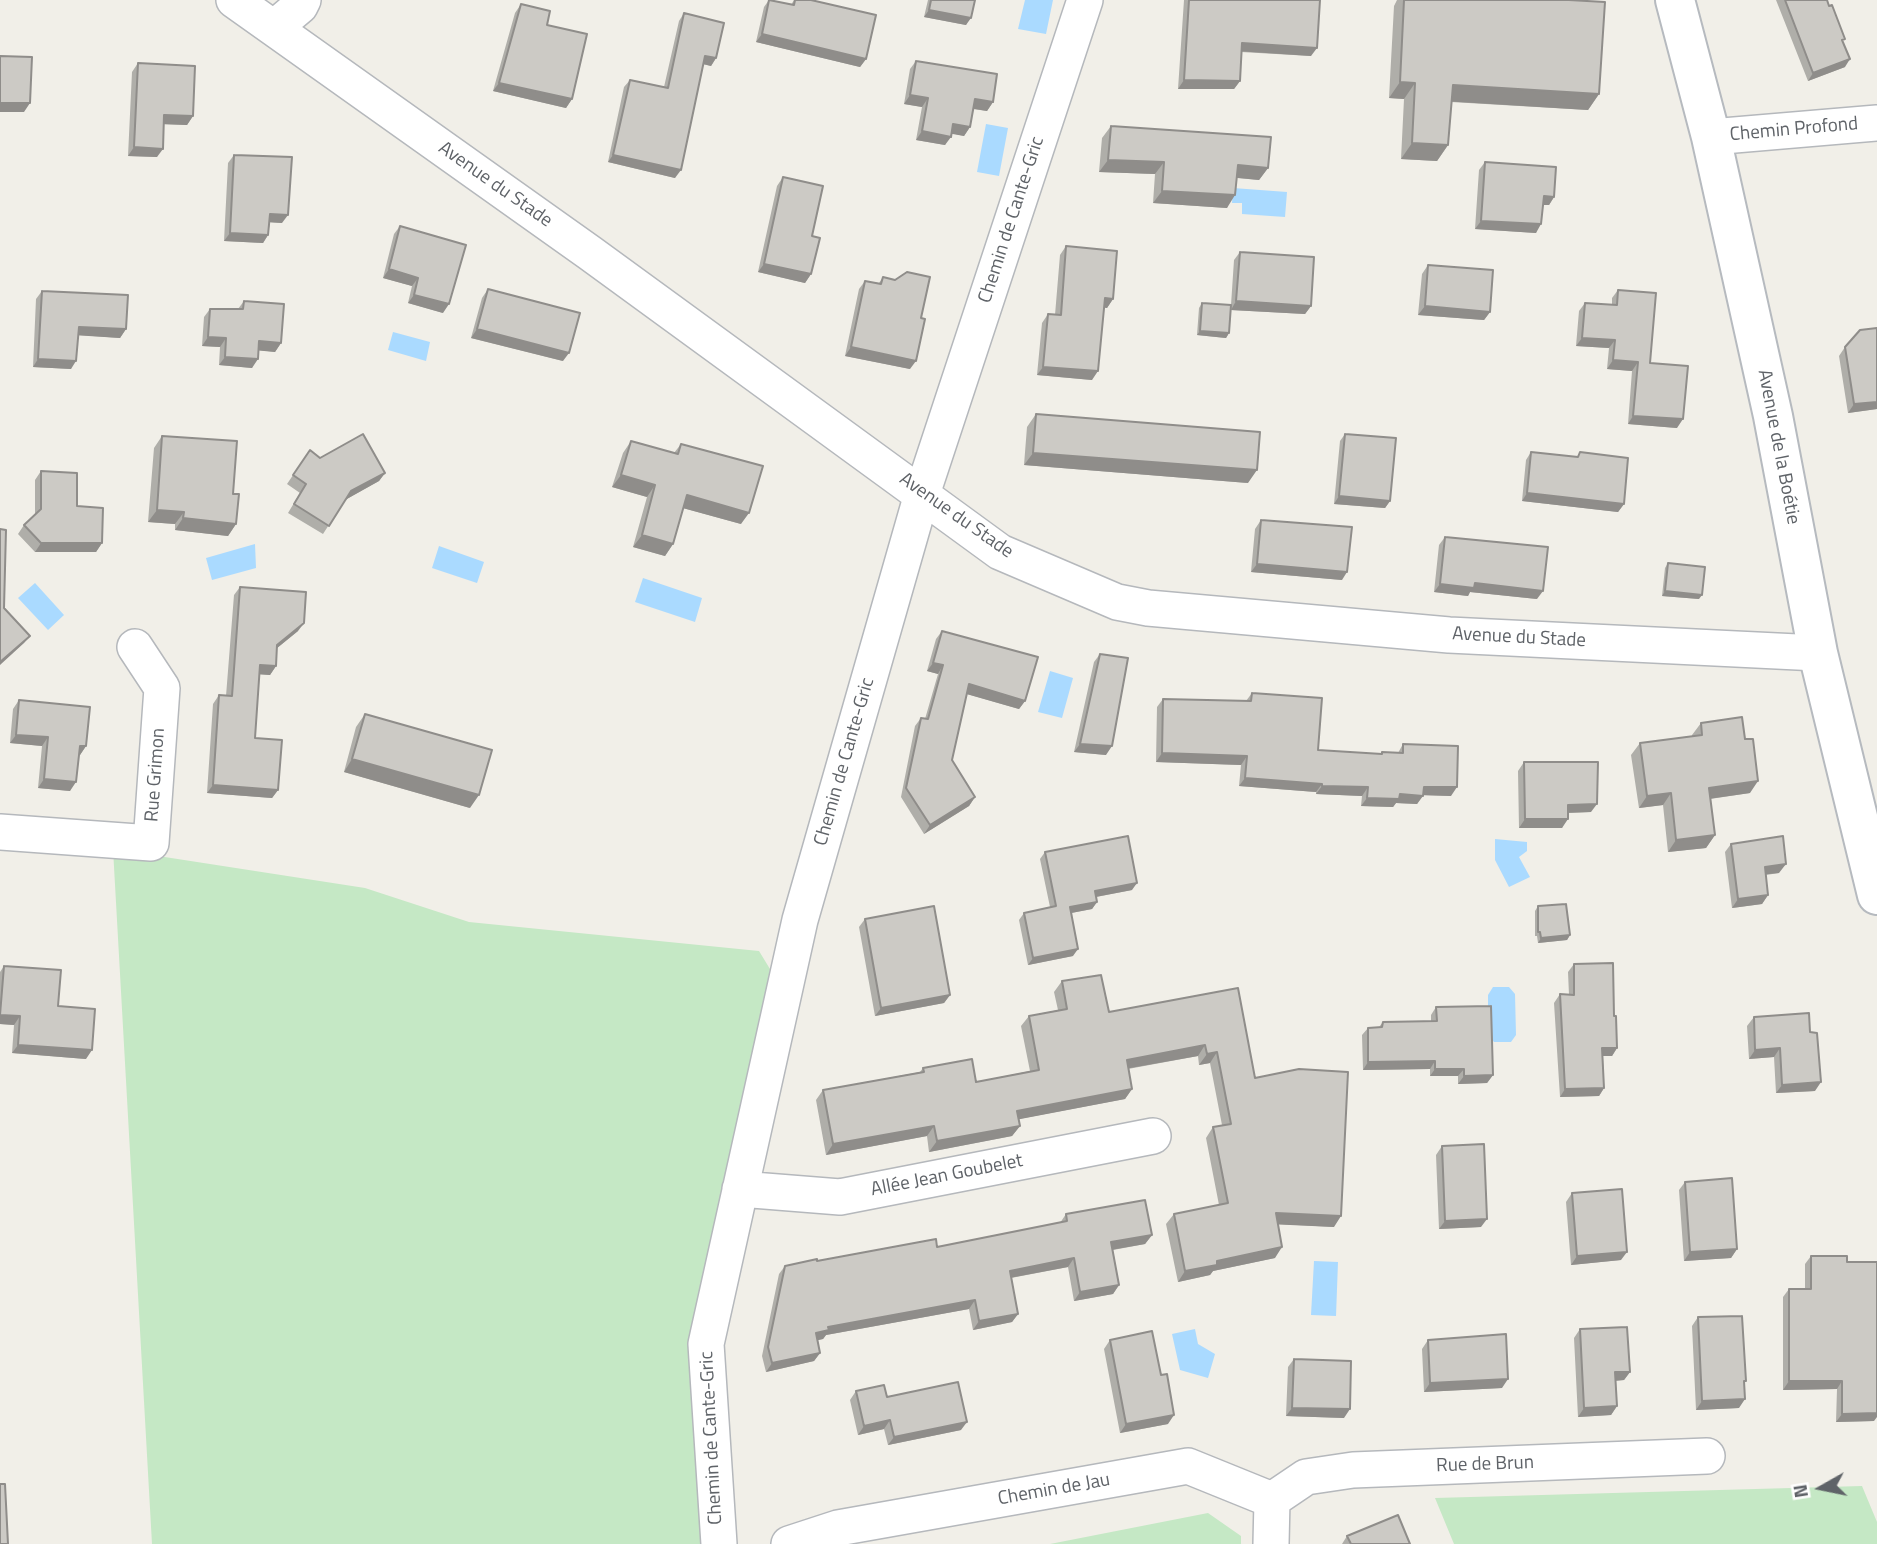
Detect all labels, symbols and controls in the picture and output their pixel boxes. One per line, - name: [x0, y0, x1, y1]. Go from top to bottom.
- street label: Chemin Profond: [1729, 113, 1859, 147]
- street label: Chemin de Cante-Gric: [974, 134, 1050, 306]
- street label: Avenue du Stade: [434, 137, 556, 233]
- street label: Avenue de la Boétie: [1752, 368, 1804, 526]
- street label: Avenue du Stade: [895, 468, 1017, 564]
- street label: Avenue du Stade: [1452, 623, 1586, 653]
- street label: Chemin de Cante-Gric: [810, 675, 880, 849]
- street label: Rue Grimon: [141, 727, 171, 823]
- street label: Allée Jean Goubelet: [869, 1150, 1025, 1202]
- street label: Chemin de Cante-Gric: [696, 1351, 728, 1525]
- street label: Rue de Brun: [1436, 1452, 1534, 1478]
- north arrow: [1786, 1453, 1856, 1523]
- street label: Chemin de Jau: [996, 1469, 1112, 1511]
- text: N: [1784, 1483, 1815, 1500]

